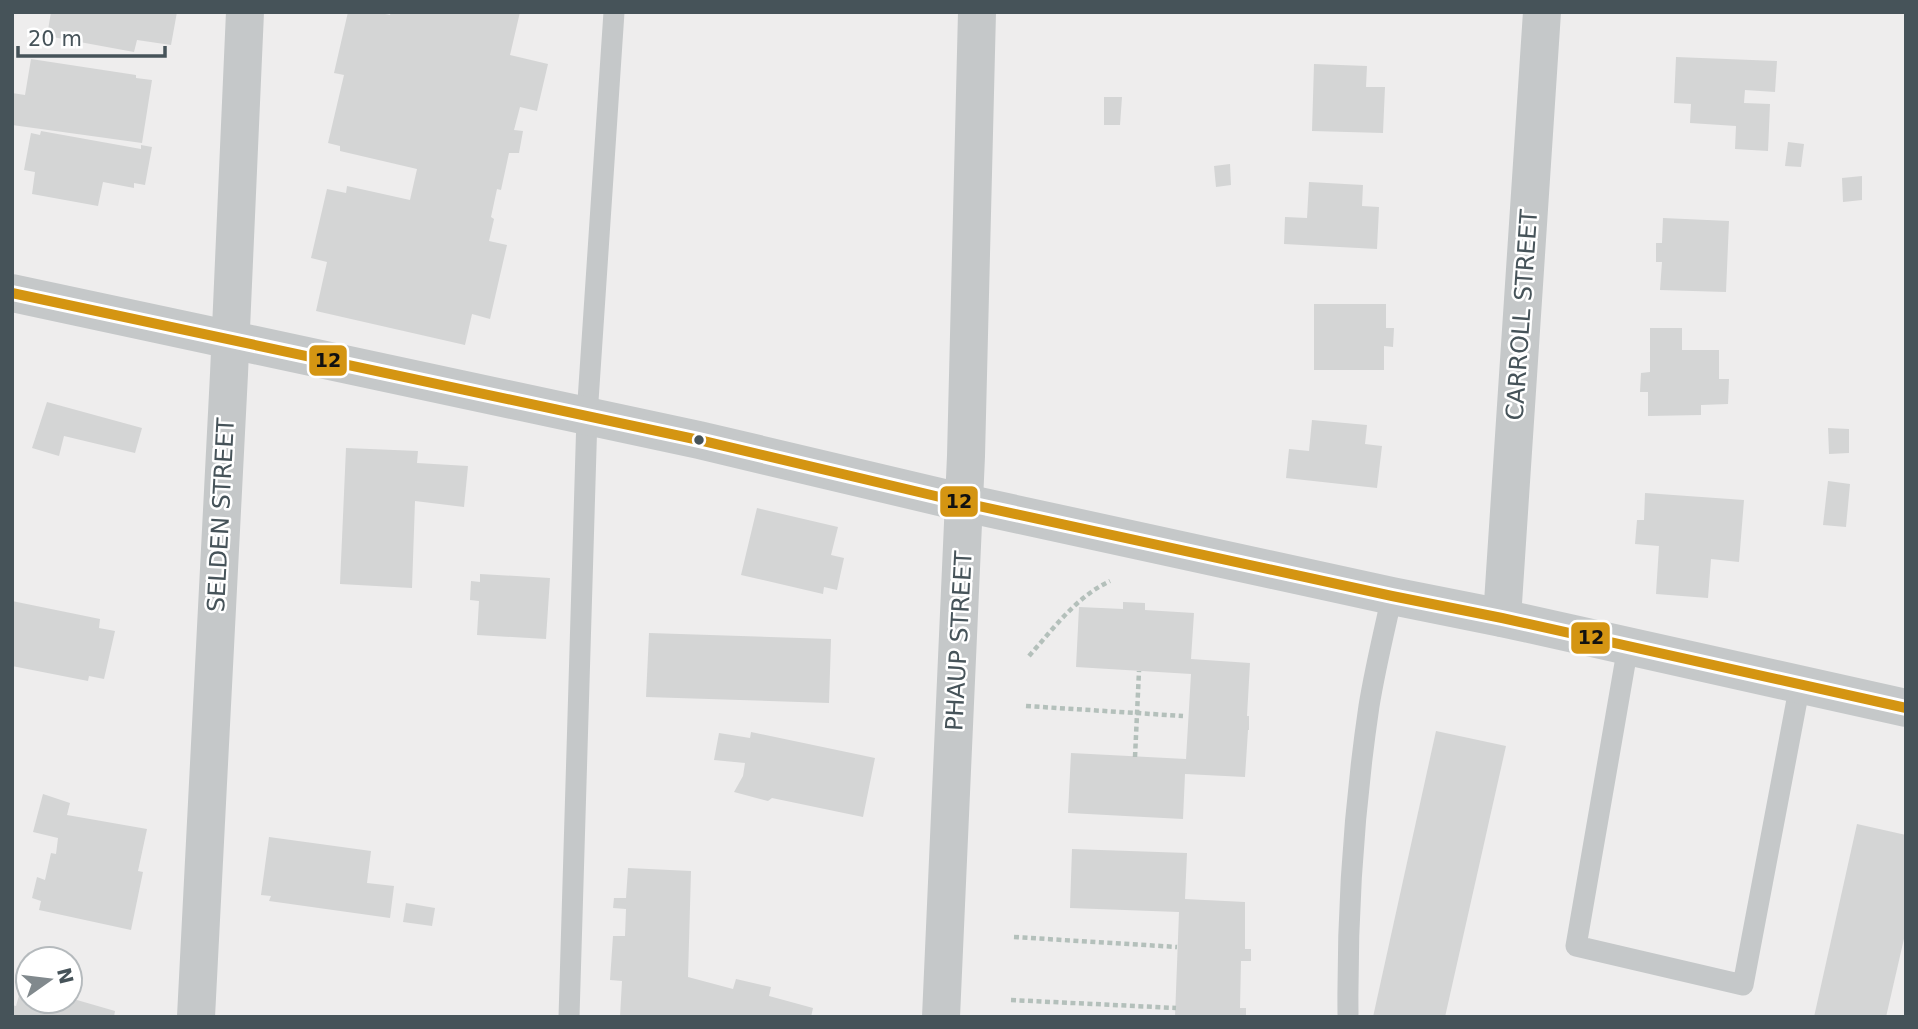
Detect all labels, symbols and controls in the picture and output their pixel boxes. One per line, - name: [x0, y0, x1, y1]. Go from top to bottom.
- scale bar: [18, 14, 164, 58]
- text: 20 m: [28, 27, 82, 51]
- street label: CARROLL STREET: [1501, 208, 1543, 421]
- line badge: 12: [308, 344, 348, 377]
- text: 12: [315, 349, 341, 371]
- street label: SELDEN STREET: [202, 417, 240, 613]
- unlabelled marker: [692, 433, 706, 447]
- line badge: 12: [939, 485, 979, 518]
- text: 12: [946, 490, 972, 512]
- street label: PHAUP STREET: [940, 550, 978, 732]
- line badge: 12: [1570, 621, 1611, 655]
- text: 12: [1578, 626, 1604, 648]
- north arrow: [14, 945, 84, 1015]
- text: N: [53, 966, 78, 986]

